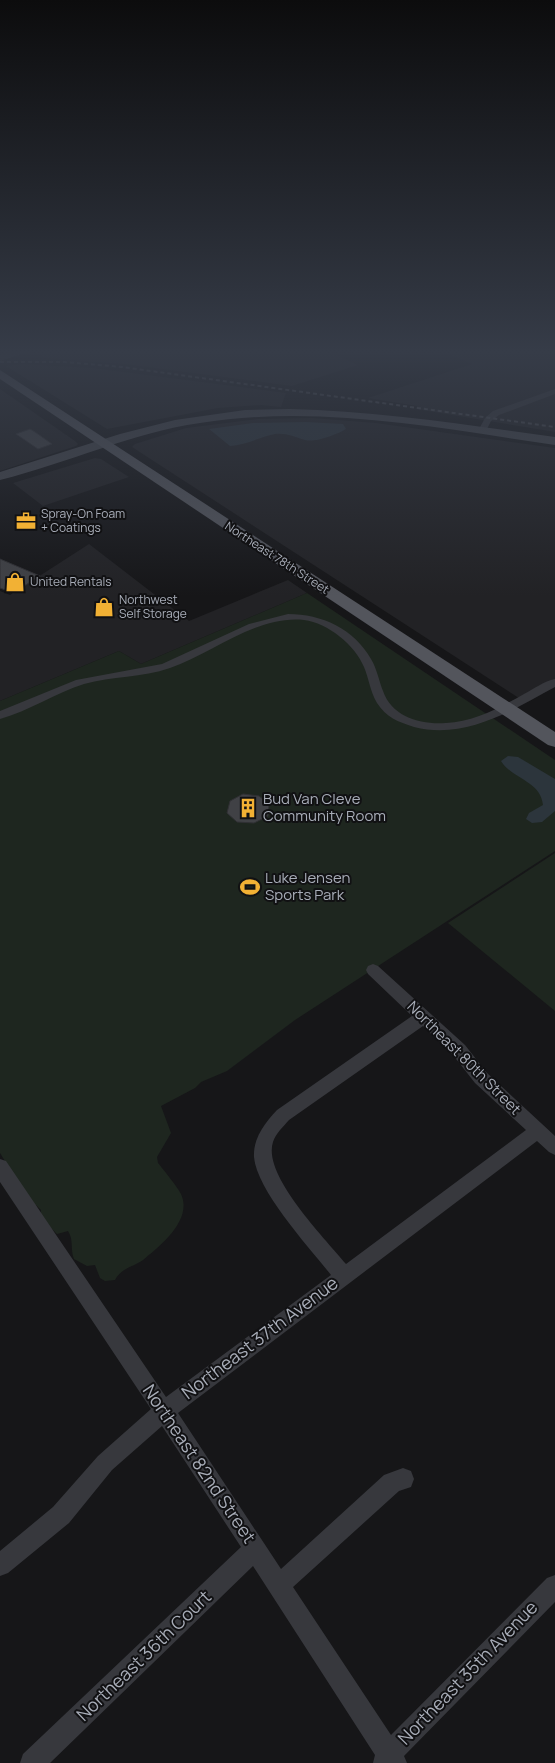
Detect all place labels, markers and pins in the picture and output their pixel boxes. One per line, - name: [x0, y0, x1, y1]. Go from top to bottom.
- place label: Spray-On Foam + Coatings: [41, 505, 125, 536]
- office icon: Spray-On Foam + Coatings: [15, 510, 37, 532]
- shop icon: United Rentals: [4, 571, 26, 593]
- place label: United Rentals: [30, 573, 112, 590]
- place label: Northwest Self Storage: [119, 591, 187, 622]
- shop icon: Northwest Self Storage: [93, 596, 115, 618]
- place label: Bud Van Cleve Community Room: [263, 788, 386, 826]
- building icon: Bud Van Cleve Community Room: [237, 797, 259, 819]
- place label: Luke Jensen Sports Park: [265, 867, 350, 905]
- sports icon: Luke Jensen Sports Park: [239, 876, 261, 898]

